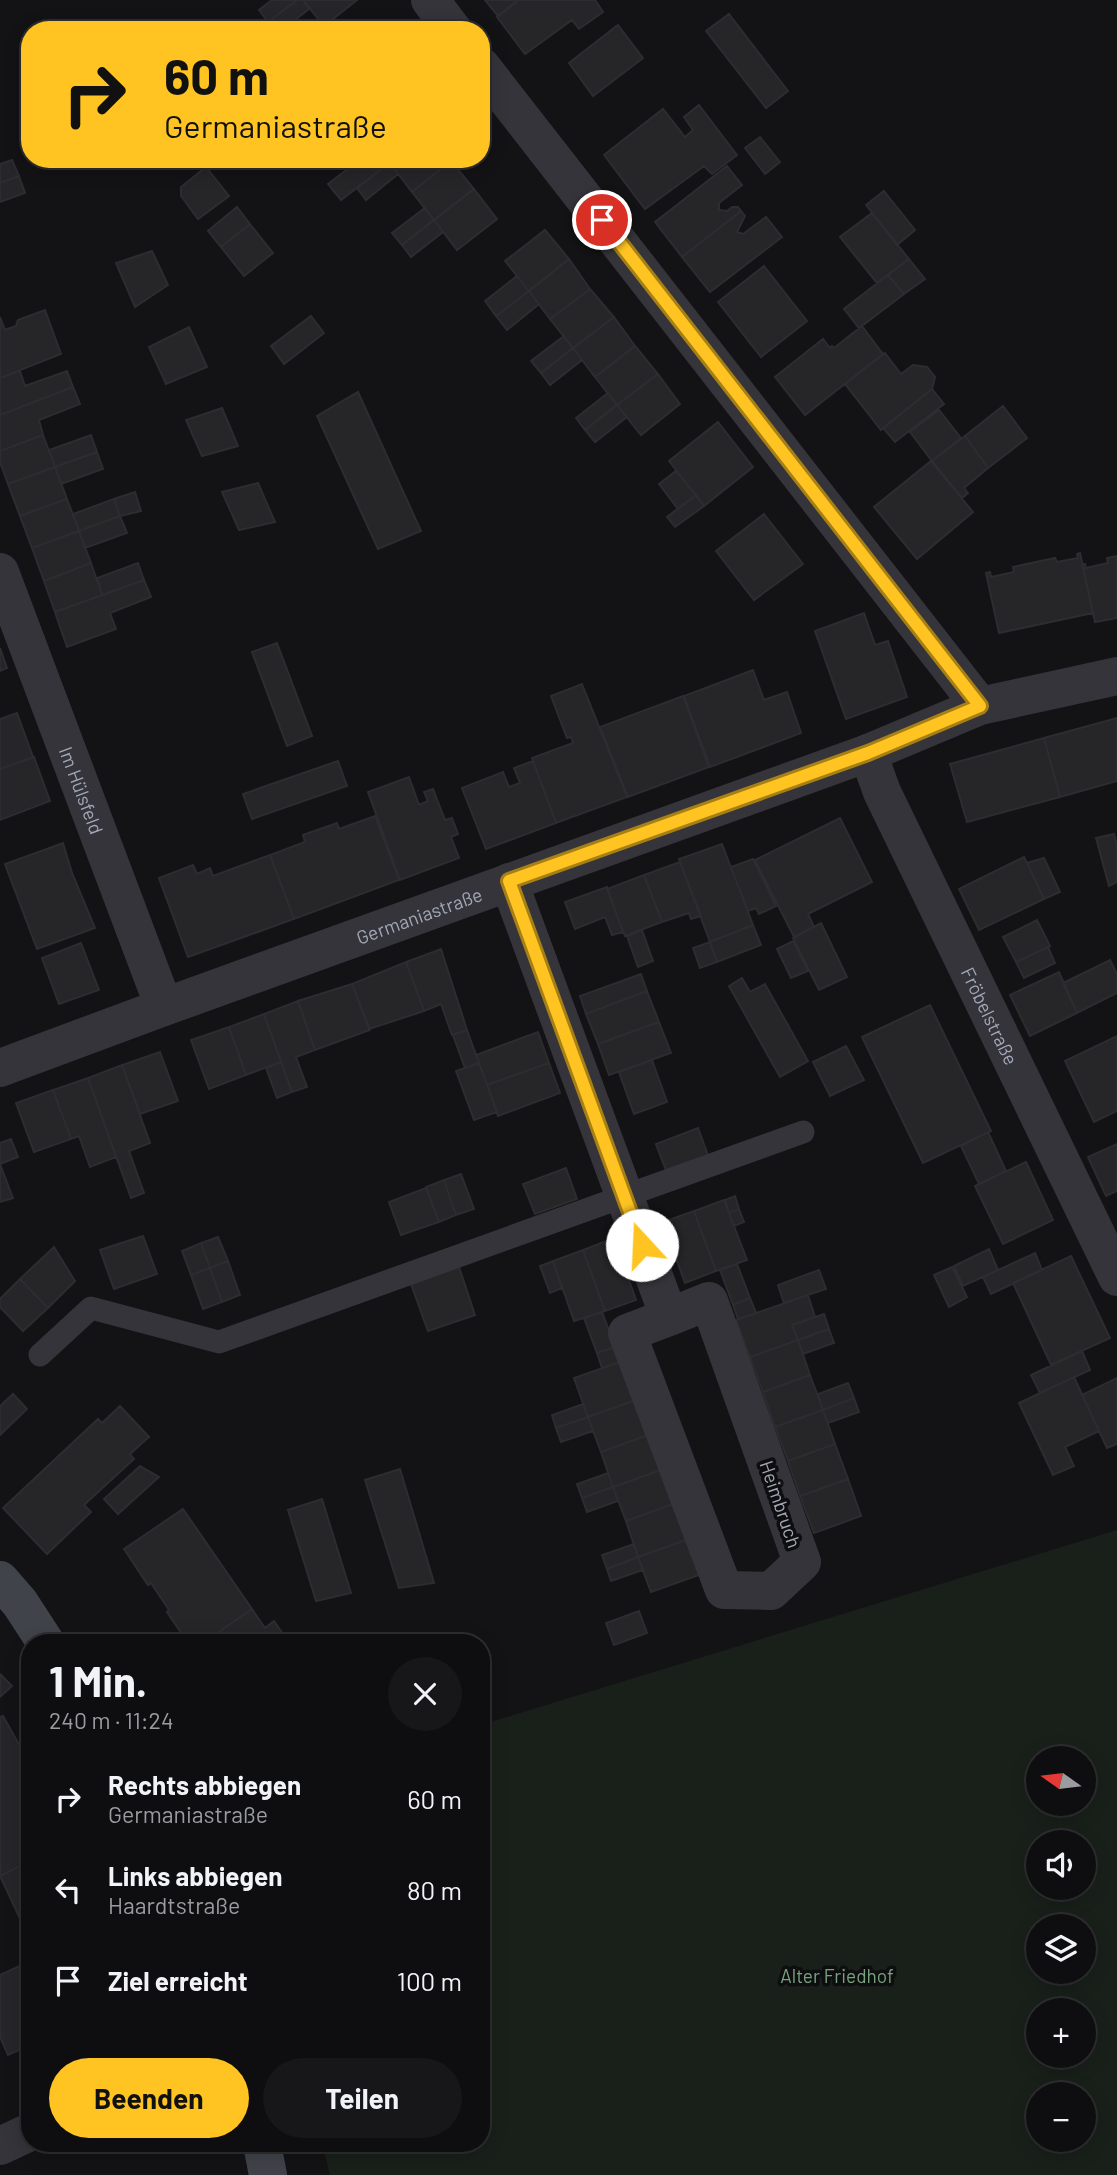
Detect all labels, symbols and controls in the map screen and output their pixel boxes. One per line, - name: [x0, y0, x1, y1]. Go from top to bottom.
- text: 60 m: [164, 46, 269, 105]
- icon: right: [49, 49, 140, 140]
- text: Germaniastraße: [164, 106, 387, 144]
- pin: [572, 190, 632, 250]
- icon: arrive: [583, 201, 621, 239]
- street label: Im Hülsfeld: [55, 743, 109, 837]
- street label: Germaniastraße: [353, 882, 485, 948]
- street label: Fröbelstraße: [957, 963, 1024, 1068]
- position arrow: [605, 1208, 679, 1282]
- street label: Heimbruch: [755, 1457, 807, 1551]
- text: 1 Min.: [49, 1655, 147, 1705]
- button: close: [388, 1657, 462, 1731]
- text: 240 m · 11:24: [49, 1706, 174, 1734]
- north arrow: [1026, 1746, 1096, 1816]
- map controls: [1026, 1746, 1096, 2152]
- text: Rechts abbiegen: [108, 1769, 301, 1800]
- icon: right: [49, 1780, 87, 1818]
- text: 60 m: [407, 1783, 462, 1814]
- text: Germaniastraße: [108, 1800, 268, 1828]
- button: sound: [1026, 1830, 1096, 1900]
- text: Links abbiegen: [108, 1860, 282, 1891]
- icon: left: [49, 1871, 87, 1909]
- text: 80 m: [407, 1874, 462, 1905]
- text: Haardtstraße: [108, 1891, 240, 1919]
- button: layers: [1026, 1914, 1096, 1984]
- icon: arrive: [49, 1962, 87, 2000]
- park label: Alter Friedhof: [780, 1964, 894, 1987]
- text: Ziel erreicht: [108, 1965, 248, 1996]
- text: 100 m: [397, 1965, 462, 1996]
- button: +: [1026, 1998, 1096, 2068]
- button: Beenden: [49, 2058, 249, 2138]
- button: Teilen: [263, 2058, 462, 2138]
- button: −: [1026, 2082, 1096, 2152]

